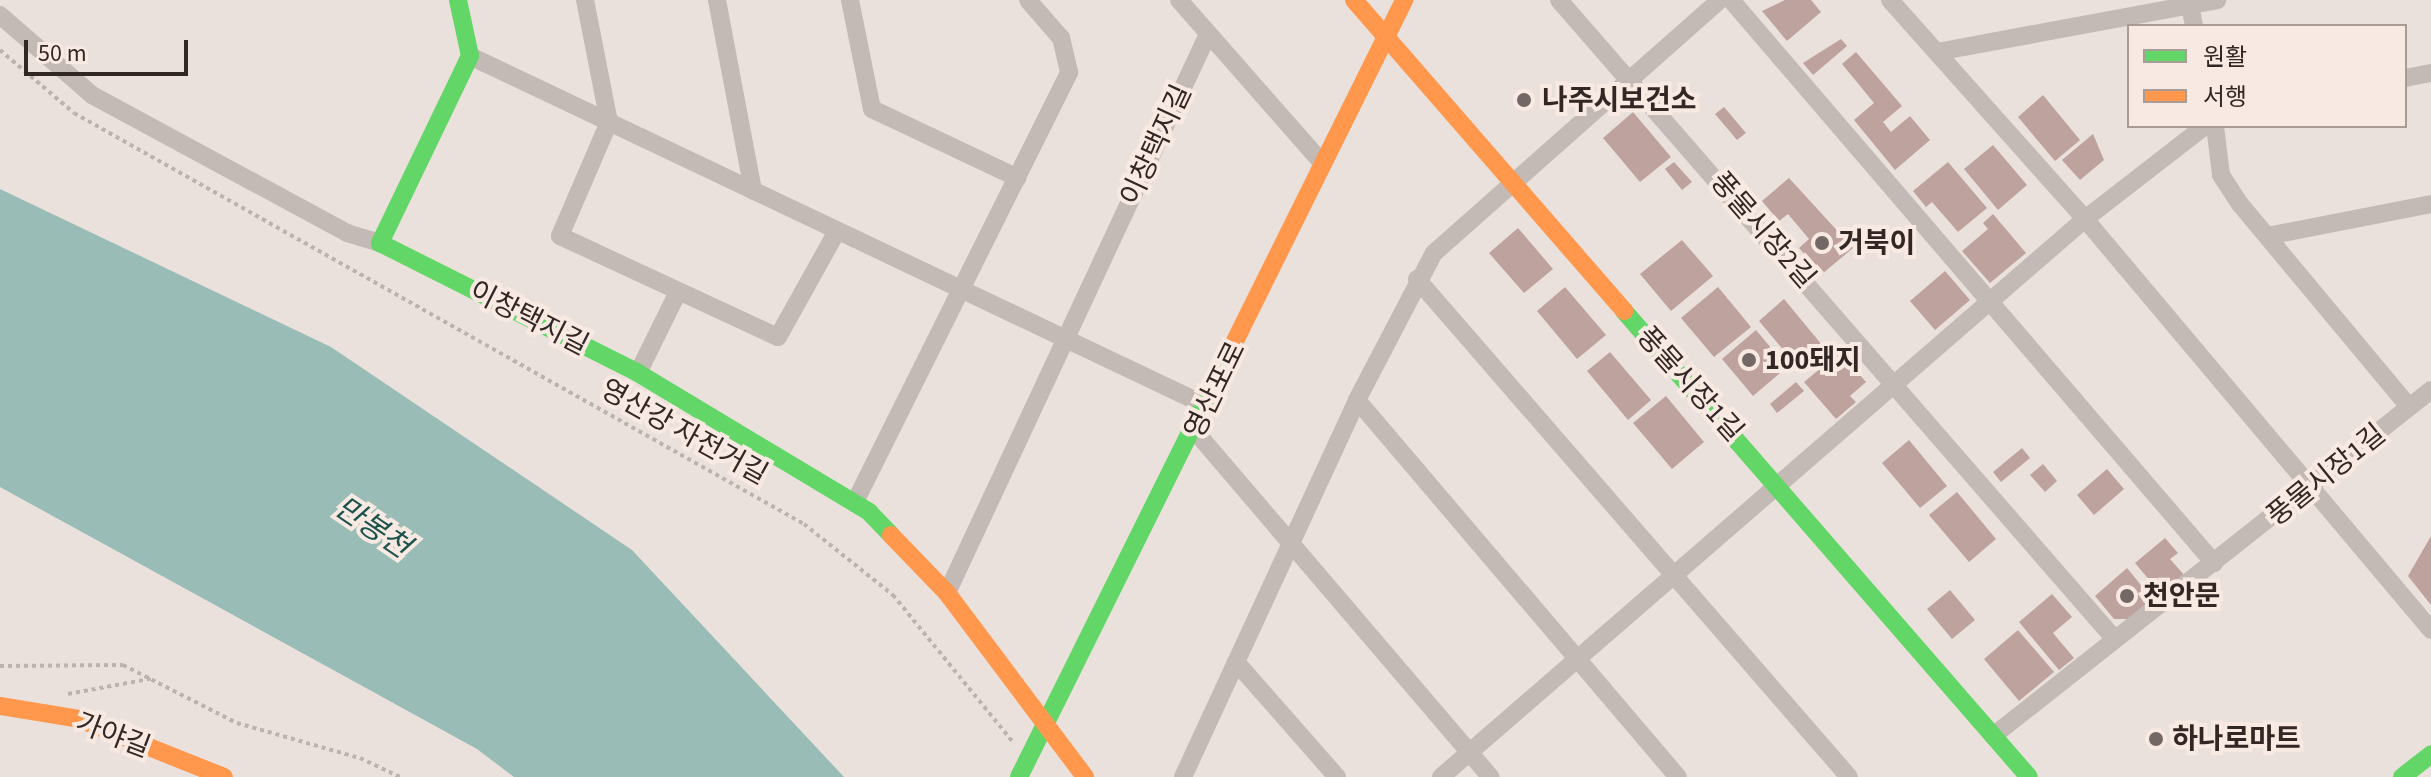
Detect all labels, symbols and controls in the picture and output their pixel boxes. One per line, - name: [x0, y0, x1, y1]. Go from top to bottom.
- scale bar: [28, 24, 192, 74]
- legend: [2127, 24, 2407, 128]
- text: 50 m: [38, 36, 87, 71]
- text: 원활: [2203, 40, 2247, 75]
- street label: 이창택지길: [1114, 80, 1198, 210]
- text: 서행: [2203, 80, 2247, 115]
- place label: 나주시보건소: [1542, 83, 1697, 117]
- marker: 나주시보건소: [1513, 89, 1535, 111]
- street label: 풍물시장2길: [1704, 165, 1822, 295]
- place label: 거북이: [1838, 226, 1915, 260]
- marker: 거북이: [1813, 234, 1831, 252]
- street label: 이창택지길: [464, 274, 594, 362]
- street label: 풍물시장1길: [1630, 320, 1750, 448]
- street label: 영산포로: [1177, 336, 1253, 444]
- place label: 100돼지: [1765, 343, 1861, 377]
- marker: 100돼지: [1740, 351, 1758, 369]
- street label: 영산강 자전거길: [595, 372, 773, 492]
- street label: 풍물시장1길: [2260, 417, 2392, 533]
- water label: 만봉천: [328, 490, 416, 566]
- place label: 천안문: [2143, 579, 2220, 613]
- marker: 천안문: [2118, 587, 2136, 605]
- street label: 가야길: [71, 705, 155, 765]
- place label: 하나로마트: [2172, 722, 2301, 756]
- marker: 하나로마트: [2147, 730, 2165, 748]

